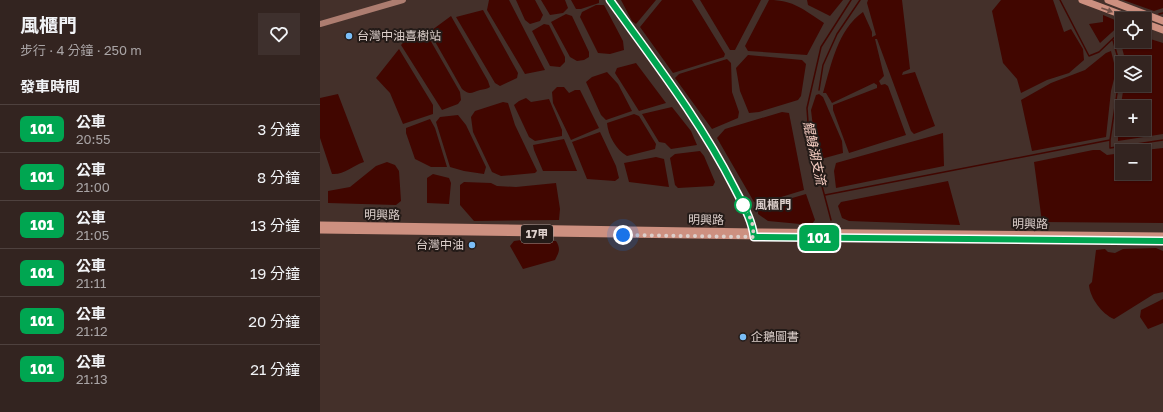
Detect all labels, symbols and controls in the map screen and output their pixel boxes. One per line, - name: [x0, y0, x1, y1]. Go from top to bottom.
- one-way arrow: [1102, 7, 1114, 13]
- map controls: [1115, 12, 1151, 180]
- button: locate: [1115, 12, 1151, 48]
- text: 風櫃門: [20, 13, 77, 36]
- button: heart: [258, 13, 300, 55]
- place label: 台灣中油喜樹站: [357, 28, 441, 43]
- marker: 台灣中油喜樹站: [344, 31, 354, 41]
- text: 步行 · 4 分鐘 · 250 m: [20, 42, 142, 58]
- button: layers: [1115, 56, 1151, 92]
- text: 發車時間: [20, 77, 80, 95]
- button: +: [1115, 100, 1151, 136]
- text: 公車: [76, 112, 106, 130]
- text: 101: [30, 120, 54, 137]
- text: 3 分鐘: [257, 120, 300, 138]
- water label: 鯤鯓湖支流: [800, 120, 830, 188]
- text: 20:55: [76, 131, 111, 147]
- button: −: [1115, 144, 1151, 180]
- text: 公車: [76, 160, 106, 178]
- text: 101: [30, 168, 54, 185]
- text: 8 分鐘: [257, 168, 300, 186]
- text: 21:00: [76, 179, 110, 195]
- marker: 風櫃門: [734, 196, 752, 214]
- place label: 風櫃門: [755, 197, 791, 212]
- street label: 明興路: [364, 207, 400, 222]
- text: 公車: [76, 208, 106, 226]
- street label: 明興路: [688, 212, 724, 227]
- text: 101: [30, 216, 54, 233]
- text: 13 分鐘: [250, 216, 300, 234]
- street label: 明興路: [1012, 216, 1048, 231]
- road number: 17甲: [521, 225, 553, 243]
- your location: [613, 225, 633, 245]
- line badge: 101: [796, 225, 842, 251]
- text: 21:05: [76, 227, 109, 243]
- text: 101: [807, 229, 831, 246]
- place label: 台灣中油: [416, 237, 464, 252]
- marker: 台灣中油: [467, 240, 477, 250]
- text: 公車: [76, 256, 106, 274]
- text: 101: [30, 264, 54, 281]
- text: 19 分鐘: [250, 264, 300, 282]
- text: 21:11: [76, 275, 106, 291]
- text: 公車: [76, 304, 106, 322]
- text: 101: [30, 312, 54, 329]
- text: 20 分鐘: [248, 312, 300, 330]
- text: 21:12: [76, 323, 108, 339]
- place label: 企鵝圖書: [751, 329, 799, 344]
- marker: 企鵝圖書: [738, 332, 748, 342]
- text: 公車: [76, 352, 106, 370]
- text: 101: [30, 360, 54, 377]
- text: 21 分鐘: [250, 360, 300, 378]
- text: 21:13: [76, 371, 108, 387]

